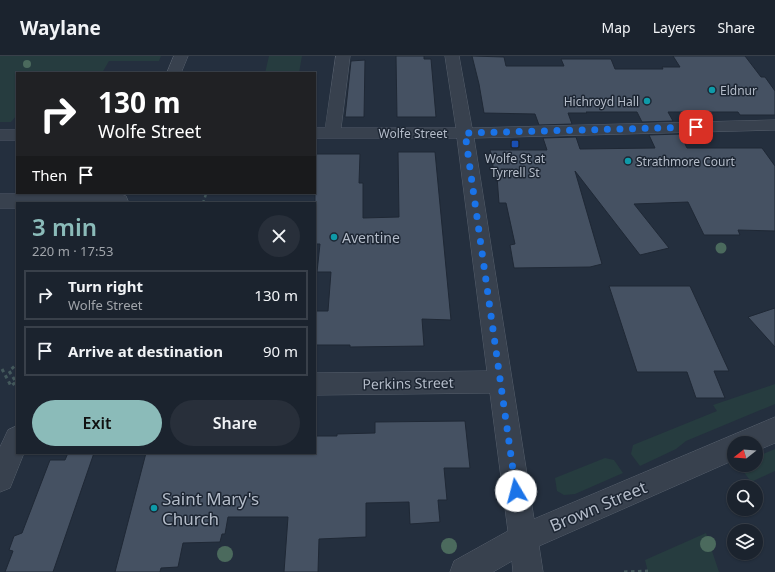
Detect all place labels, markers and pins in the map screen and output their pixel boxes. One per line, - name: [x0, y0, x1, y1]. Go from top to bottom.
- place label: Eldnur: [720, 82, 757, 99]
- marker: Eldnur: [707, 85, 717, 95]
- place label: Hichroyd Hall: [564, 93, 639, 110]
- marker: Hichroyd Hall: [642, 96, 652, 106]
- pin: [679, 110, 713, 144]
- marker: Wolfe St at Tyrrell St: [510, 139, 520, 149]
- place label: Wolfe St at Tyrrell St: [485, 150, 546, 181]
- place label: Strathmore Court: [636, 153, 735, 170]
- marker: Strathmore Court: [623, 156, 633, 166]
- place label: Aventine: [342, 228, 400, 247]
- marker: Aventine: [329, 232, 339, 242]
- place label: Saint Mary's Church: [162, 487, 259, 530]
- marker: Saint Mary's Church: [149, 503, 159, 513]

